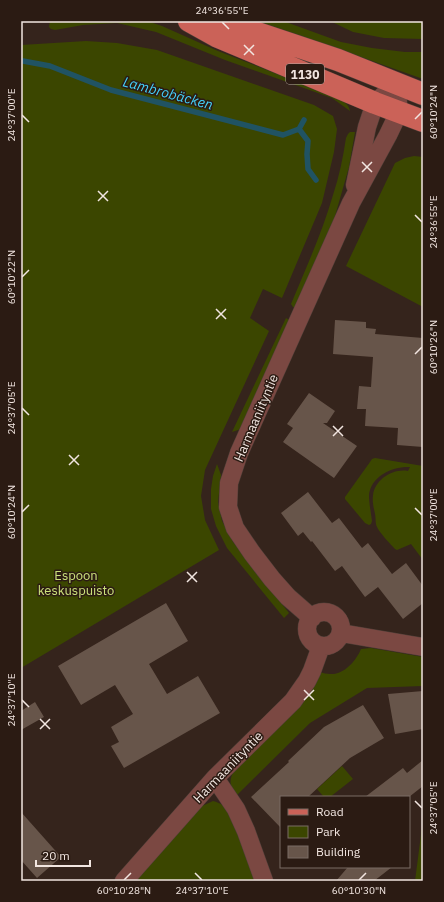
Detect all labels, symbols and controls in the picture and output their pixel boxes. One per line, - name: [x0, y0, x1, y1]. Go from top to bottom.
- text: 24°36'55"E: [195, 4, 249, 17]
- road number: 1130: [286, 64, 324, 84]
- water label: Lambrobäcken: [121, 72, 215, 114]
- text: 60°10'24"N: [427, 85, 440, 139]
- text: 24°37'00"E: [5, 88, 18, 142]
- text: 24°36'55"E: [427, 195, 440, 249]
- text: 60°10'22"N: [5, 250, 18, 304]
- text: 60°10'26"N: [427, 320, 440, 374]
- street label: Harmaaniityntie: [230, 372, 282, 464]
- text: 24°37'05"E: [5, 381, 18, 435]
- text: 60°10'24"N: [5, 485, 18, 539]
- text: 24°37'00"E: [427, 488, 440, 542]
- park label: Espoon keskuspuisto: [38, 567, 114, 599]
- text: 24°37'10"E: [5, 673, 18, 727]
- street label: Harmaaniityntie: [189, 727, 267, 807]
- text: 24°37'05"E: [427, 781, 440, 835]
- legend: [280, 796, 410, 868]
- text: Road: [316, 804, 344, 819]
- text: Park: [316, 824, 341, 839]
- scale bar: [36, 842, 90, 868]
- text: Building: [316, 844, 361, 859]
- text: 20 m: [42, 848, 70, 863]
- text: 60°10'28"N: [97, 884, 151, 897]
- text: 24°37'10"E: [175, 884, 229, 897]
- text: 60°10'30"N: [332, 884, 386, 897]

